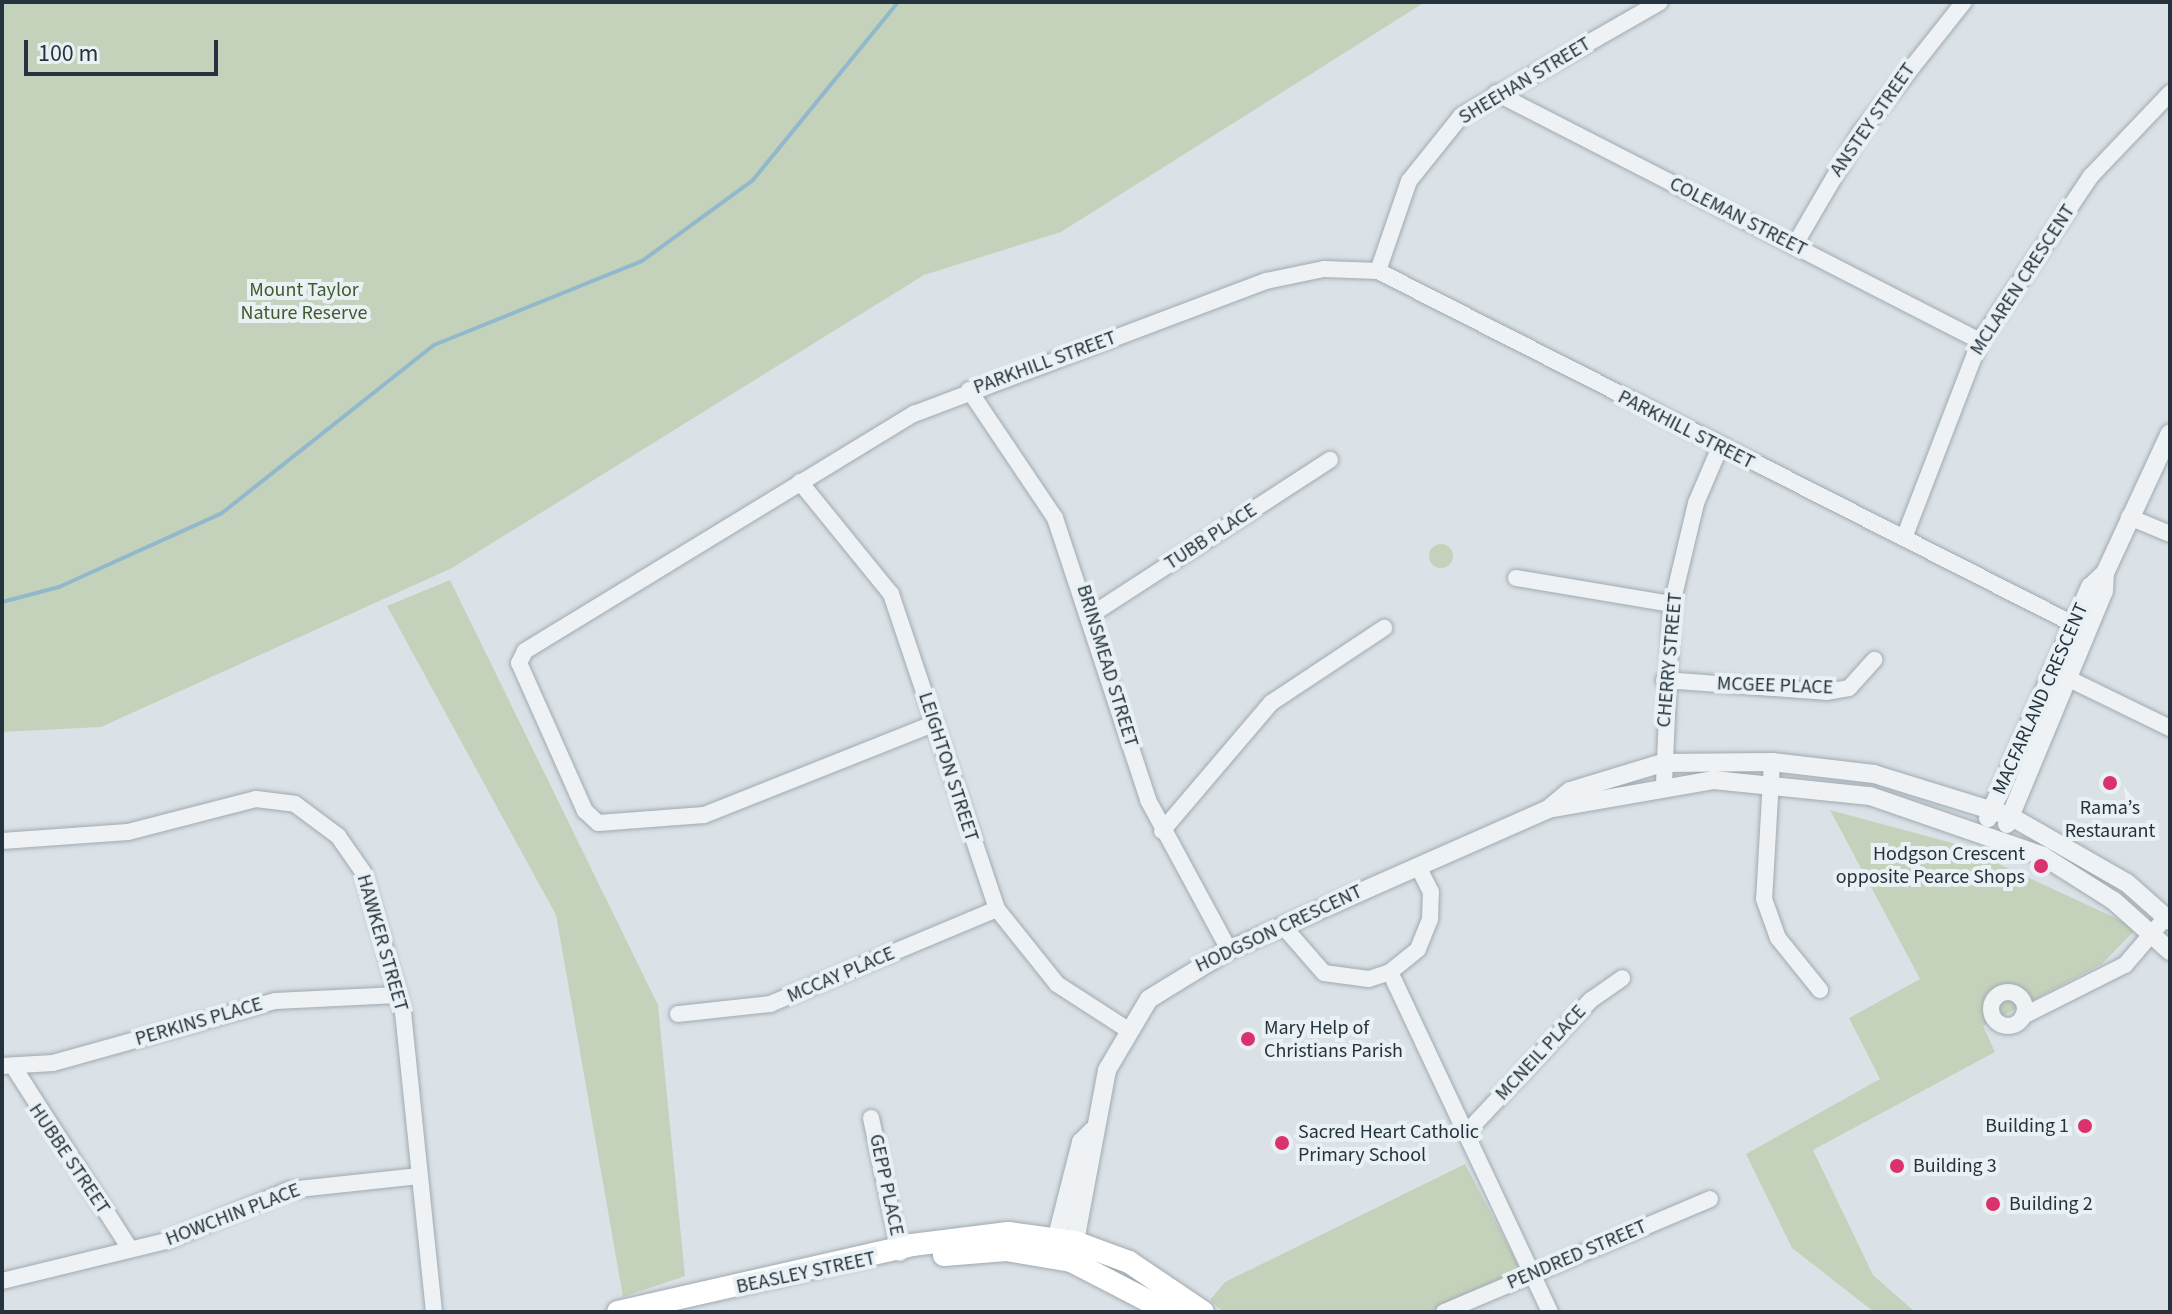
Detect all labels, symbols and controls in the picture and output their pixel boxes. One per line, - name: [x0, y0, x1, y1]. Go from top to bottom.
- scale bar: [28, 24, 222, 74]
- street label: SHEEHAN STREET: [1455, 32, 1595, 130]
- text: 100 m: [38, 36, 98, 71]
- street label: ANSTEY STREET: [1825, 59, 1921, 181]
- street label: COLEMAN STREET: [1665, 172, 1811, 262]
- street label: MCLAREN CRESCENT: [1965, 200, 2081, 360]
- park label: Mount Taylor Nature Reserve: [240, 279, 368, 326]
- street label: PARKHILL STREET: [970, 326, 1120, 400]
- street label: PARKHILL STREET: [1614, 385, 1758, 475]
- street label: TUBB PLACE: [1160, 498, 1262, 576]
- street label: BRINSMEAD STREET: [1071, 582, 1143, 750]
- street label: CHERRY STREET: [1652, 591, 1688, 729]
- street label: MACFARLAND CRESCENT: [1988, 599, 2094, 799]
- street label: MCGEE PLACE: [1716, 672, 1834, 700]
- street label: LEIGHTON STREET: [913, 689, 983, 845]
- marker: Rama’s Restaurant: [2101, 774, 2119, 792]
- place label: Rama’s Restaurant: [2065, 796, 2155, 843]
- place label: Hodgson Crescent opposite Pearce Shops: [1836, 842, 2025, 889]
- marker: Hodgson Crescent opposite Pearce Shops: [2032, 857, 2050, 875]
- street label: HAWKER STREET: [351, 872, 413, 1014]
- street label: HODGSON CRESCENT: [1192, 880, 1366, 978]
- street label: MCCAY PLACE: [784, 942, 898, 1008]
- street label: PERKINS PLACE: [133, 992, 265, 1052]
- street label: MCNEIL PLACE: [1491, 1000, 1591, 1106]
- place label: Mary Help of Christians Parish: [1264, 1016, 1403, 1063]
- marker: Mary Help of Christians Parish: [1239, 1030, 1257, 1048]
- street label: HUBBE STREET: [23, 1099, 115, 1219]
- place label: Building 1: [1985, 1114, 2069, 1138]
- marker: Building 1: [2076, 1117, 2094, 1135]
- place label: Sacred Heart Catholic Primary School: [1298, 1120, 1479, 1167]
- street label: GEPP PLACE: [864, 1132, 908, 1238]
- marker: Sacred Heart Catholic Primary School: [1273, 1134, 1291, 1152]
- place label: Building 3: [1913, 1154, 1997, 1178]
- marker: Building 3: [1888, 1157, 1906, 1175]
- street label: HOWCHIN PLACE: [162, 1178, 304, 1252]
- place label: Building 2: [2009, 1192, 2093, 1216]
- marker: Building 2: [1984, 1195, 2002, 1213]
- street label: PENDRED STREET: [1504, 1215, 1650, 1295]
- street label: BEASLEY STREET: [734, 1247, 878, 1299]

